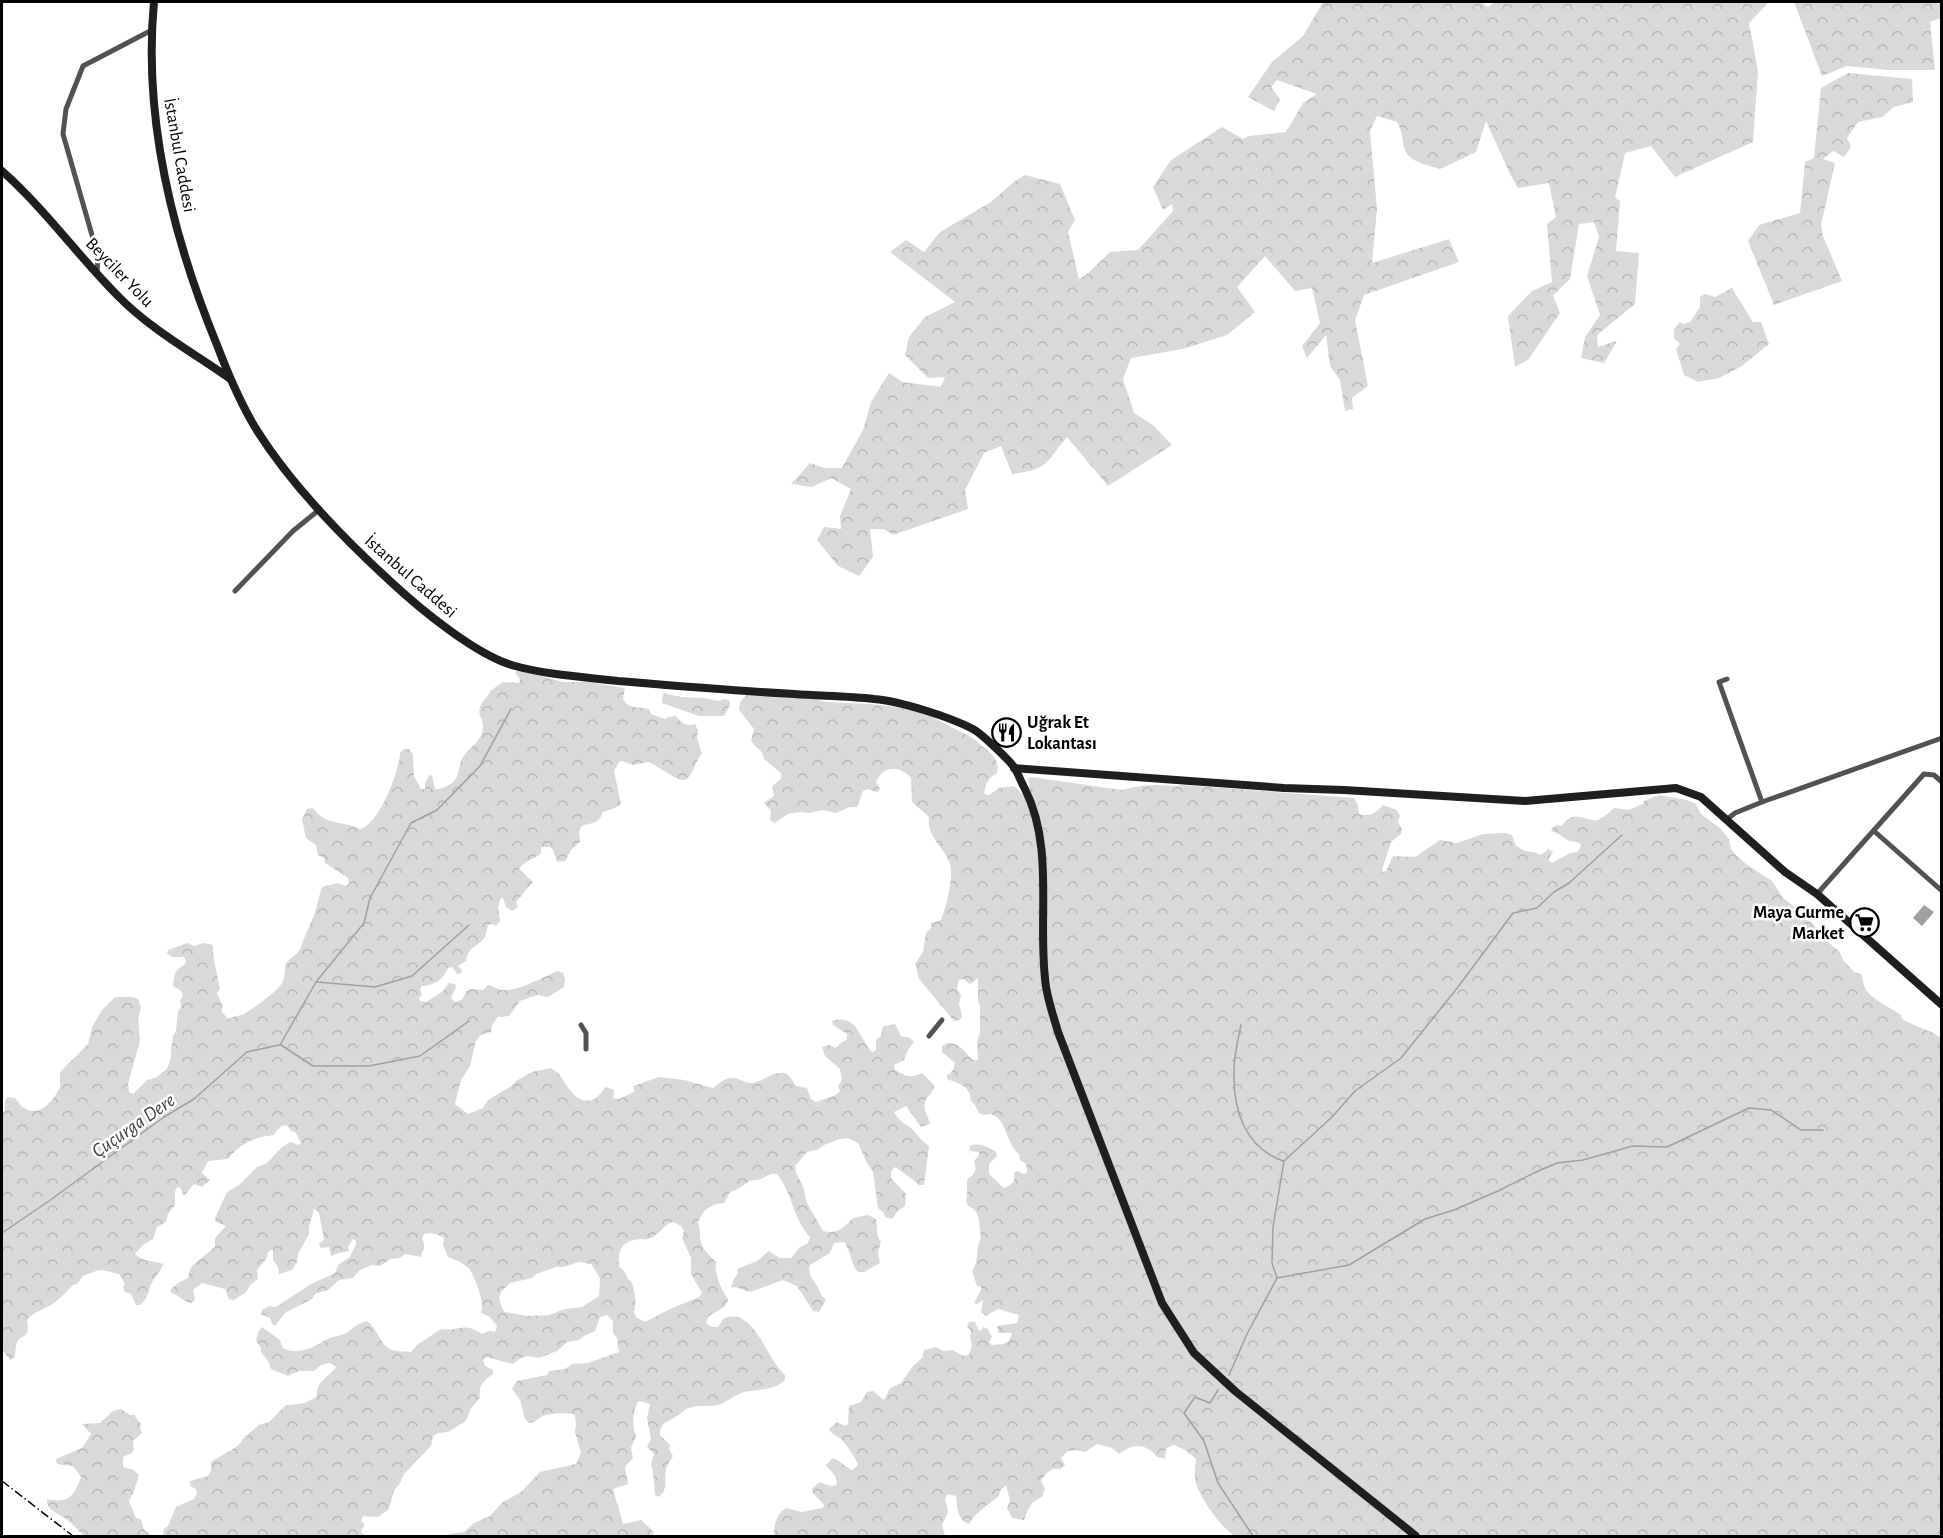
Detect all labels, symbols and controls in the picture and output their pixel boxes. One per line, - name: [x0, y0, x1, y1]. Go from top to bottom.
- street label: İstanbul Caddesi: [160, 96, 200, 214]
- street label: Beyciler Yolu: [82, 234, 157, 311]
- street label: İstanbul Caddesi: [361, 530, 461, 622]
- place label: Uğrak Et Lokantası: [1027, 714, 1097, 753]
- restaurant icon: Uğrak Et Lokantası: [990, 716, 1022, 748]
- place label: Maya Gurme Market: [1753, 904, 1844, 943]
- supermarket icon: Maya Gurme Market: [1849, 906, 1881, 938]
- water label: Çuçurga Dere: [88, 1090, 179, 1162]

